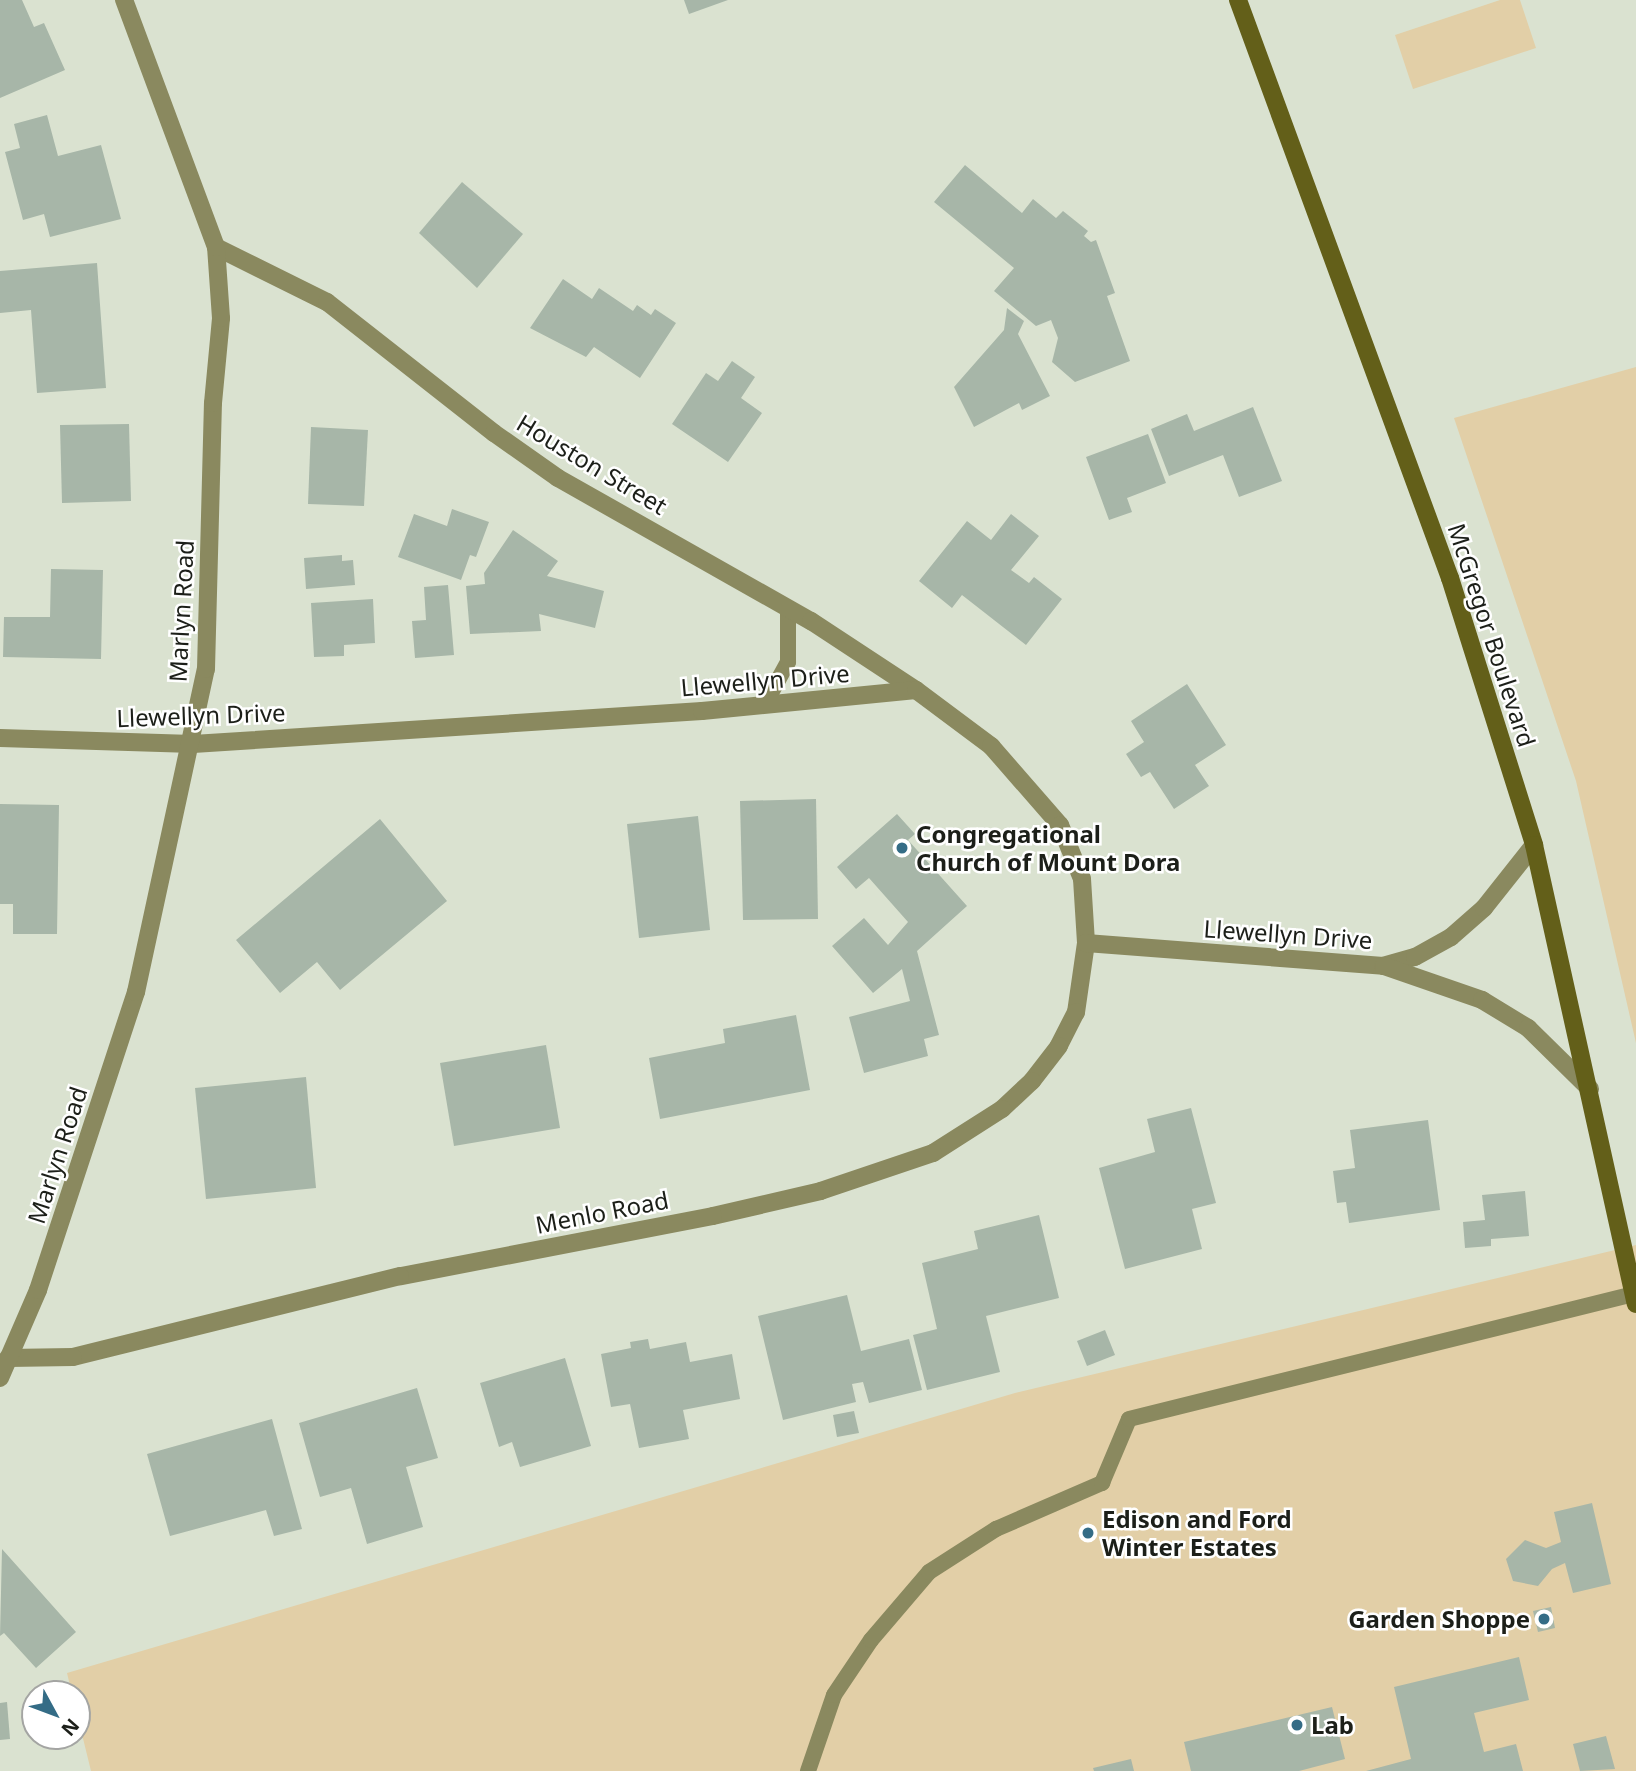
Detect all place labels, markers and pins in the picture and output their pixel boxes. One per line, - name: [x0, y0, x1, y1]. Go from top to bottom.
- place label: Congregational Church of Mount Dora: [916, 820, 1180, 876]
- marker: Congregational Church of Mount Dora: [894, 840, 910, 856]
- place label: Edison and Ford Winter Estates: [1102, 1505, 1292, 1561]
- marker: Edison and Ford Winter Estates: [1080, 1525, 1096, 1541]
- place label: Garden Shoppe: [1348, 1605, 1530, 1633]
- marker: Garden Shoppe: [1536, 1611, 1552, 1627]
- place label: Lab: [1311, 1711, 1354, 1739]
- marker: Lab: [1289, 1717, 1305, 1733]

